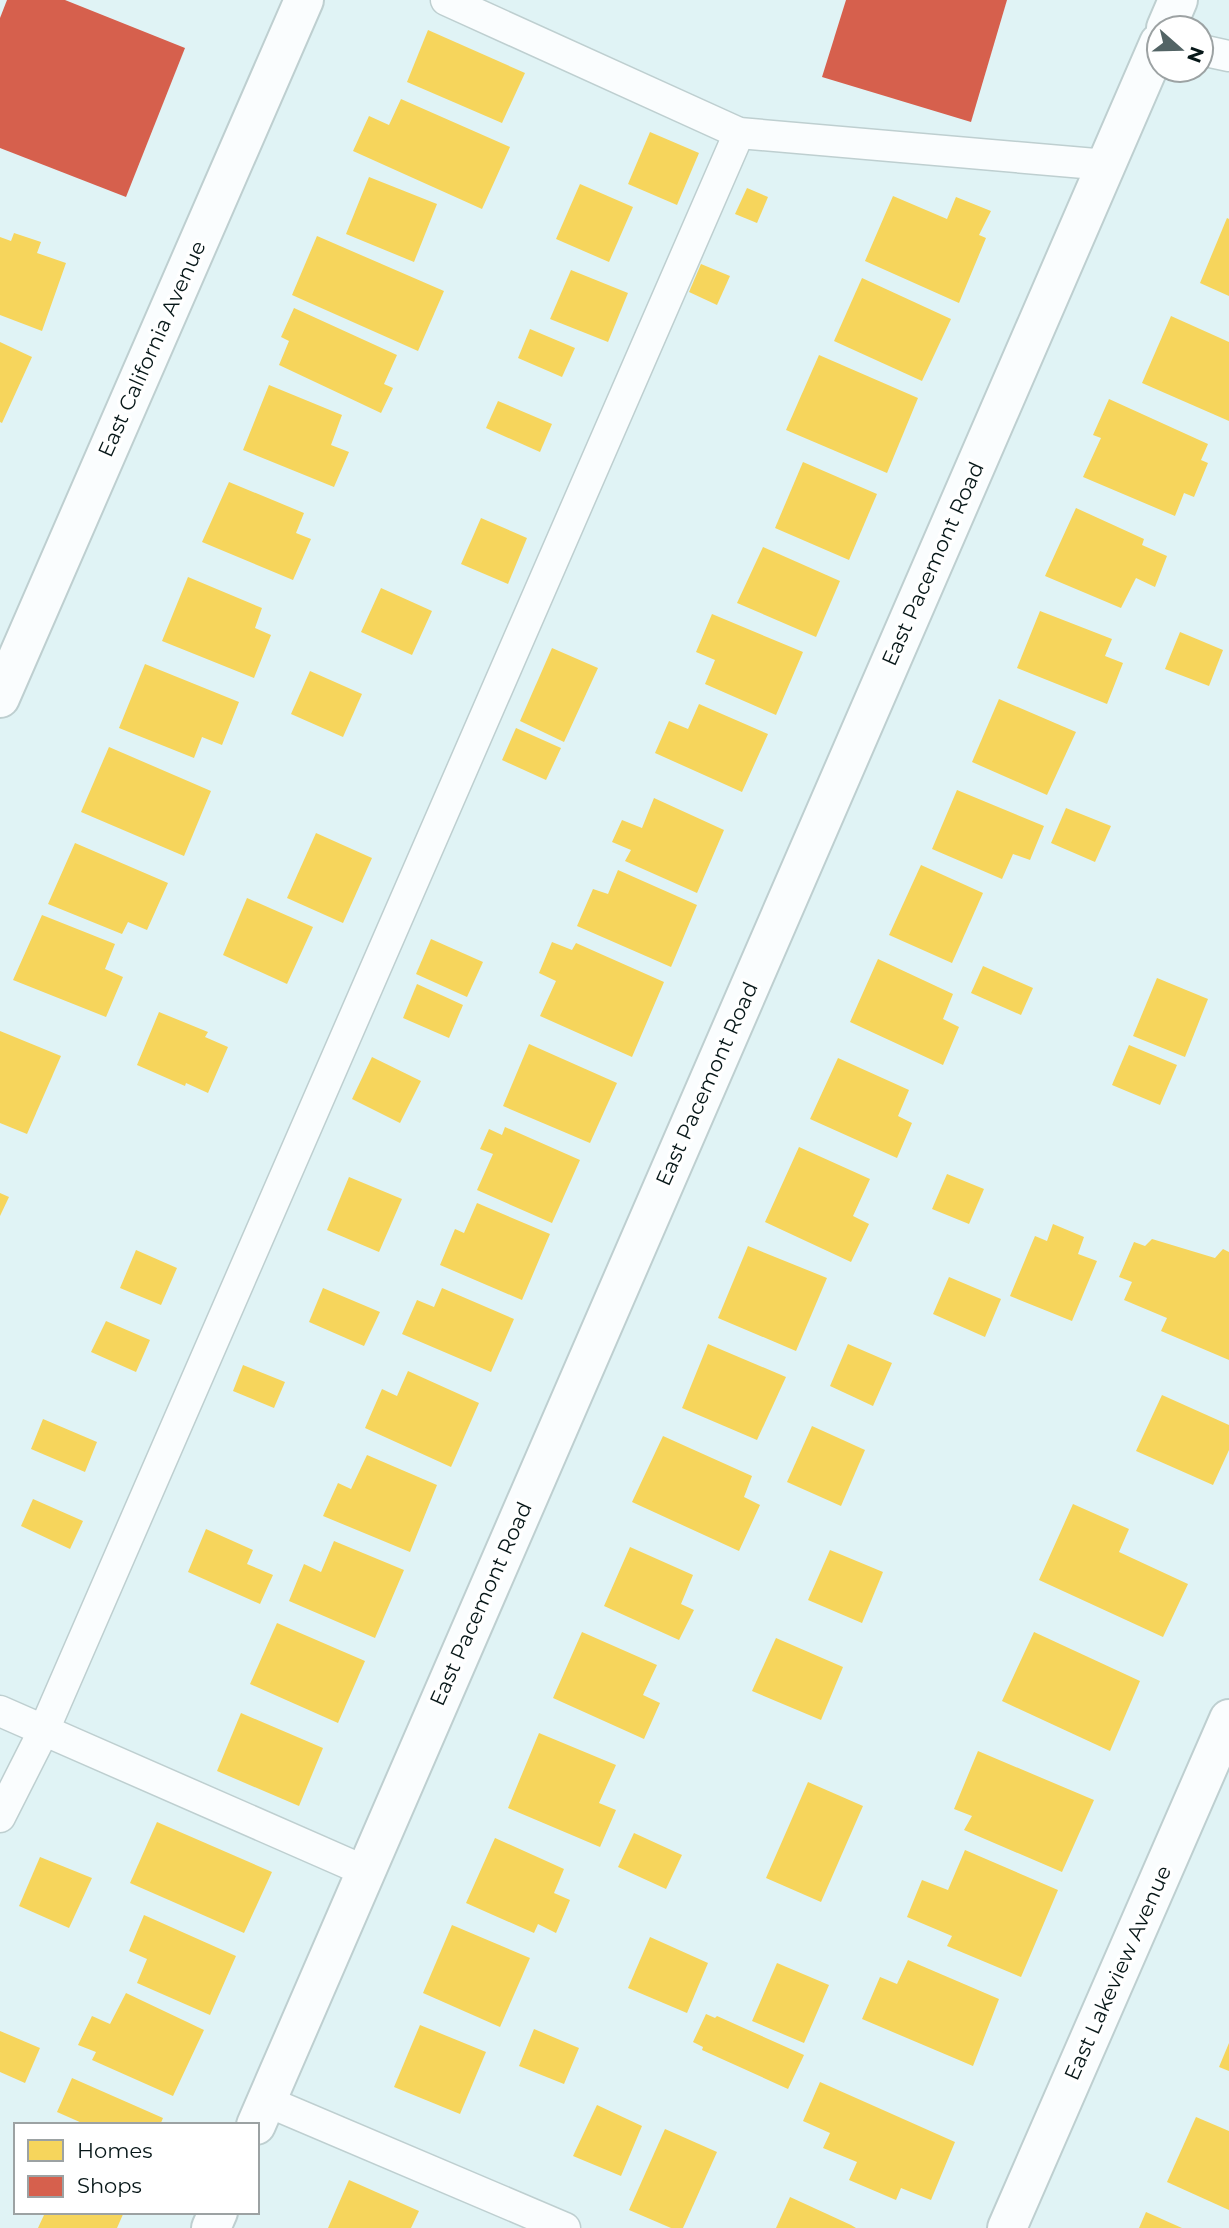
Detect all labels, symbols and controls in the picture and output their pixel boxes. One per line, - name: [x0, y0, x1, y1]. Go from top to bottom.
- north arrow: [1145, 14, 1215, 84]
- text: N: [1182, 43, 1209, 66]
- street label: East California Avenue: [92, 237, 211, 461]
- street label: East Pacemont Road: [876, 458, 989, 670]
- street label: East Pacemont Road: [650, 978, 763, 1190]
- street label: East Pacemont Road: [424, 1498, 537, 1710]
- street label: East Lakeview Avenue: [1059, 1861, 1176, 2084]
- legend: [14, 2123, 259, 2214]
- text: Homes: [77, 2138, 152, 2163]
- text: Shops: [77, 2173, 142, 2198]

